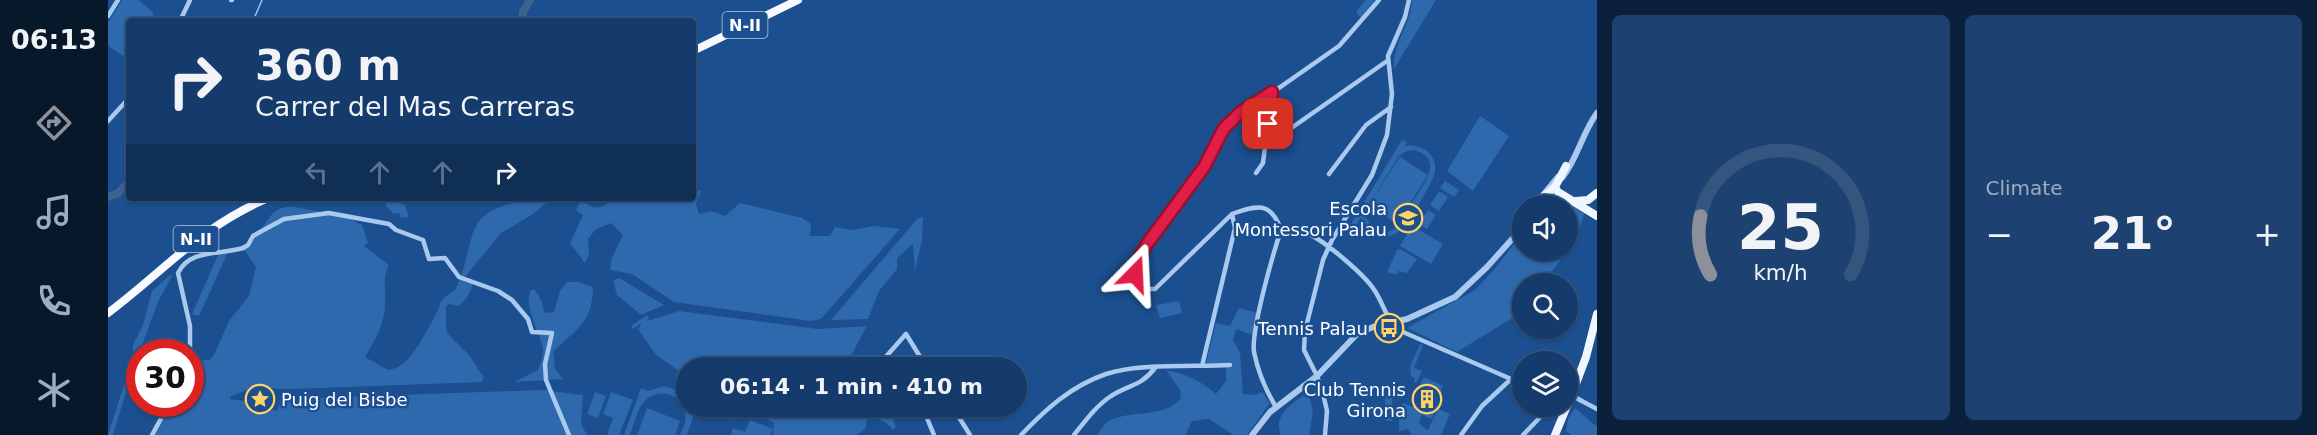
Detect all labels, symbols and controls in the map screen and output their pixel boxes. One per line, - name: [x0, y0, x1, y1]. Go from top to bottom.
- road number: N-II: [722, 12, 768, 38]
- text: 06:13: [11, 24, 97, 55]
- text: 360 m: [255, 41, 401, 90]
- icon: right: [156, 42, 234, 120]
- text: Carrer del Mas Carreras: [255, 91, 575, 122]
- pin: [1242, 98, 1293, 149]
- icon: directions: [33, 102, 75, 144]
- icon: arrive: [1251, 107, 1284, 140]
- icon: left: [300, 156, 333, 189]
- icon: ahead: [363, 156, 396, 189]
- icon: ahead: [426, 156, 459, 189]
- icon: right: [489, 156, 522, 189]
- text: Climate: [1986, 176, 2062, 200]
- icon: music: [33, 191, 75, 233]
- text: 25: [1737, 191, 1824, 264]
- map controls: [1512, 195, 1578, 417]
- button: sound: [1512, 195, 1578, 261]
- place label: Escola Montessori Palau: [1235, 198, 1387, 240]
- school or university icon: Escola Montessori Palau: [1392, 202, 1424, 234]
- text: 21°: [2091, 207, 2176, 260]
- text: −: [1986, 215, 2013, 254]
- text: +: [2253, 215, 2281, 254]
- road number: N-II: [174, 226, 218, 252]
- position arrow: [1103, 242, 1167, 306]
- text: km/h: [1754, 260, 1808, 285]
- button: search: [1512, 273, 1578, 339]
- icon: phone: [33, 280, 75, 322]
- bus stop icon: Tennis Palau: [1373, 312, 1405, 344]
- place label: Tennis Palau: [1257, 318, 1368, 339]
- speed limit sign: 30: [126, 339, 204, 417]
- button: layers: [1512, 351, 1578, 417]
- icon: climate: [33, 369, 75, 411]
- text: 06:14 · 1 min · 410 m: [720, 374, 983, 399]
- place label: Club Tennis Girona: [1304, 379, 1406, 421]
- place icon: Puig del Bisbe: [244, 383, 276, 415]
- building icon: Club Tennis Girona: [1411, 383, 1443, 415]
- place label: Puig del Bisbe: [281, 389, 408, 410]

